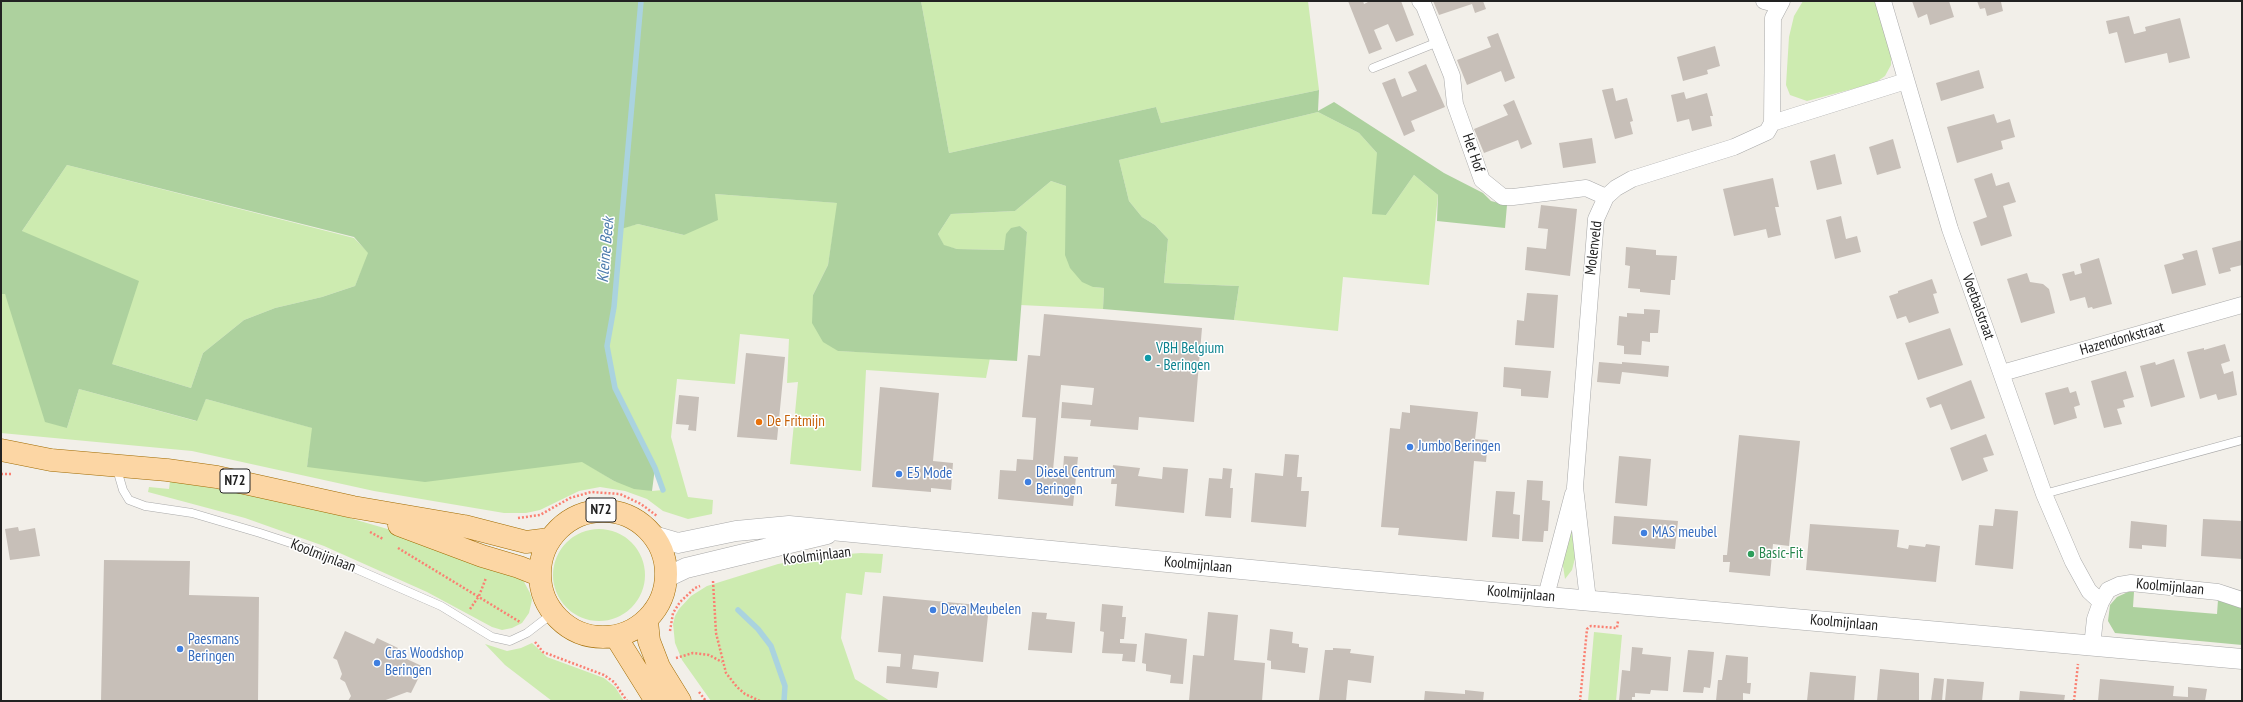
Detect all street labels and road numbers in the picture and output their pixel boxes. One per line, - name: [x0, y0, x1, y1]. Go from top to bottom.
- street label: Het Hof: [1458, 131, 1488, 175]
- street label: Molenveld: [1582, 220, 1606, 276]
- street label: Voetbalstraat: [1958, 272, 1998, 342]
- street label: Hazendonkstraat: [2078, 318, 2166, 360]
- road number: N72: [220, 469, 250, 493]
- road number: N72: [586, 498, 616, 522]
- street label: Koolmijnlaan: [288, 535, 358, 577]
- street label: Koolmijnlaan: [782, 543, 852, 569]
- street label: Koolmijnlaan: [1163, 553, 1233, 577]
- street label: Koolmijnlaan: [2135, 575, 2205, 599]
- street label: Koolmijnlaan: [1486, 582, 1556, 606]
- street label: Koolmijnlaan: [1809, 611, 1879, 635]

